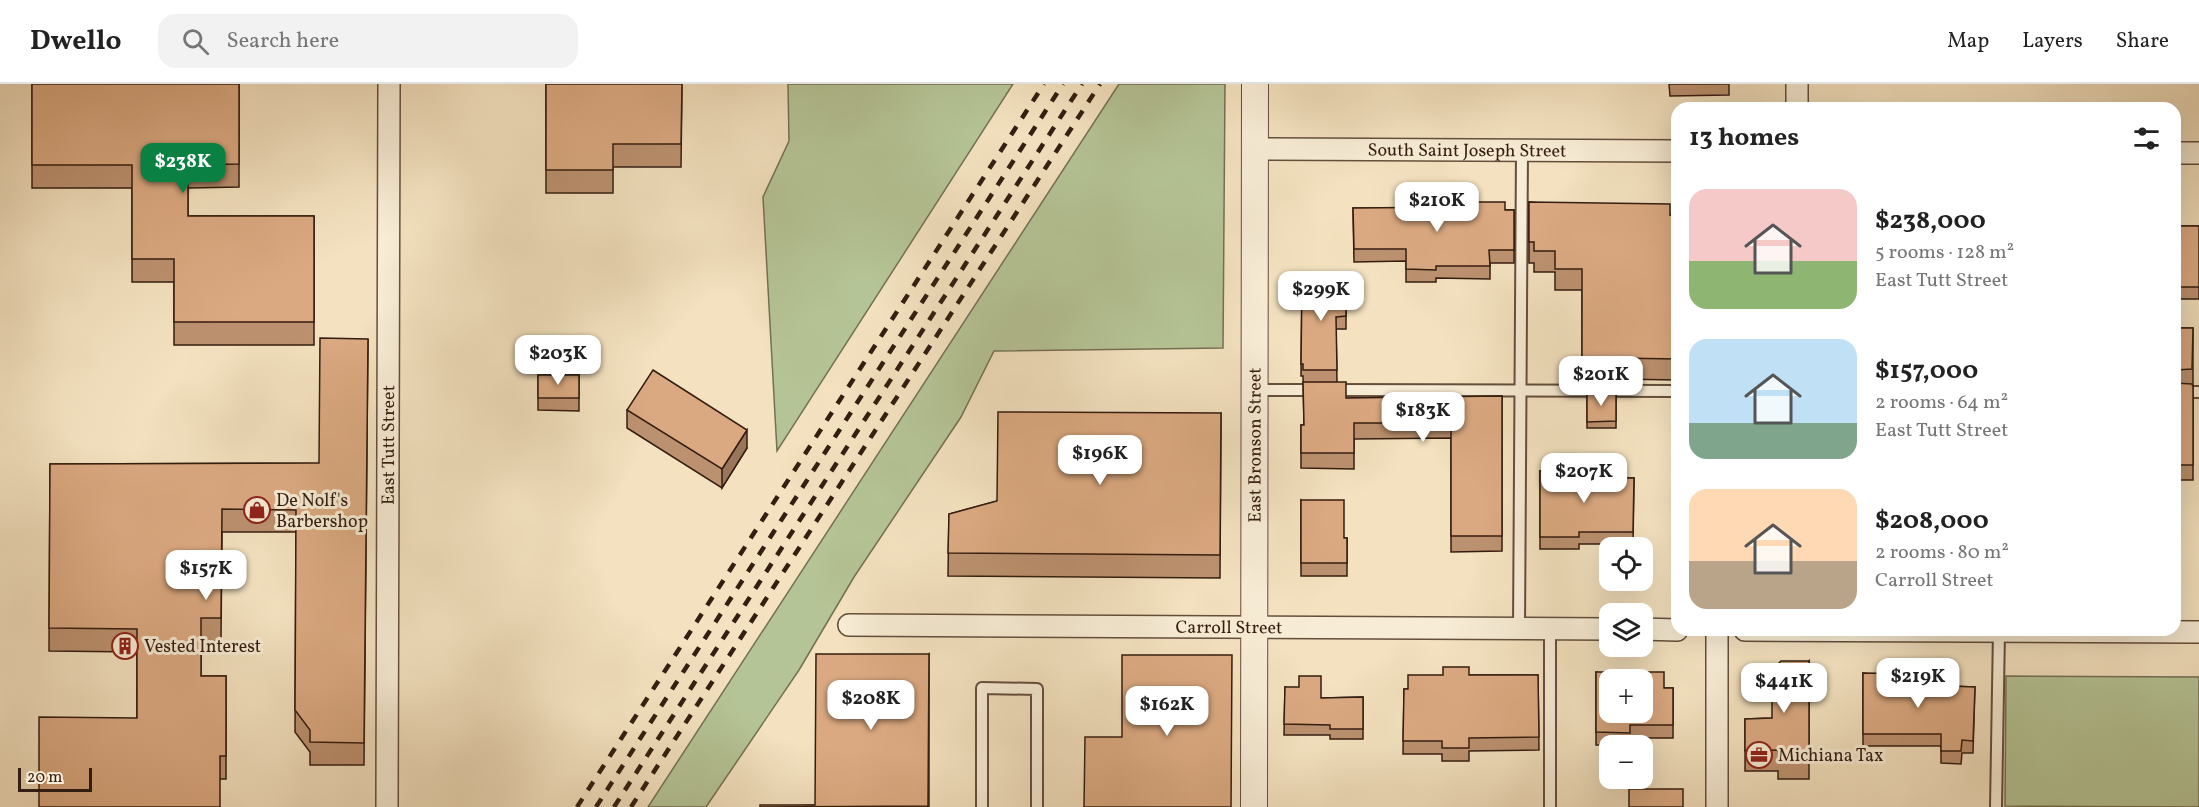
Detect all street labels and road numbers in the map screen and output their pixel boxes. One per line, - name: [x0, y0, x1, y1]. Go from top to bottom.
- street label: South Saint Joseph Street: [1368, 139, 1566, 164]
- street label: East Bronson Street: [1243, 367, 1269, 523]
- street label: East Tutt Street: [377, 385, 402, 505]
- street label: Carroll Street: [1175, 616, 1282, 641]

